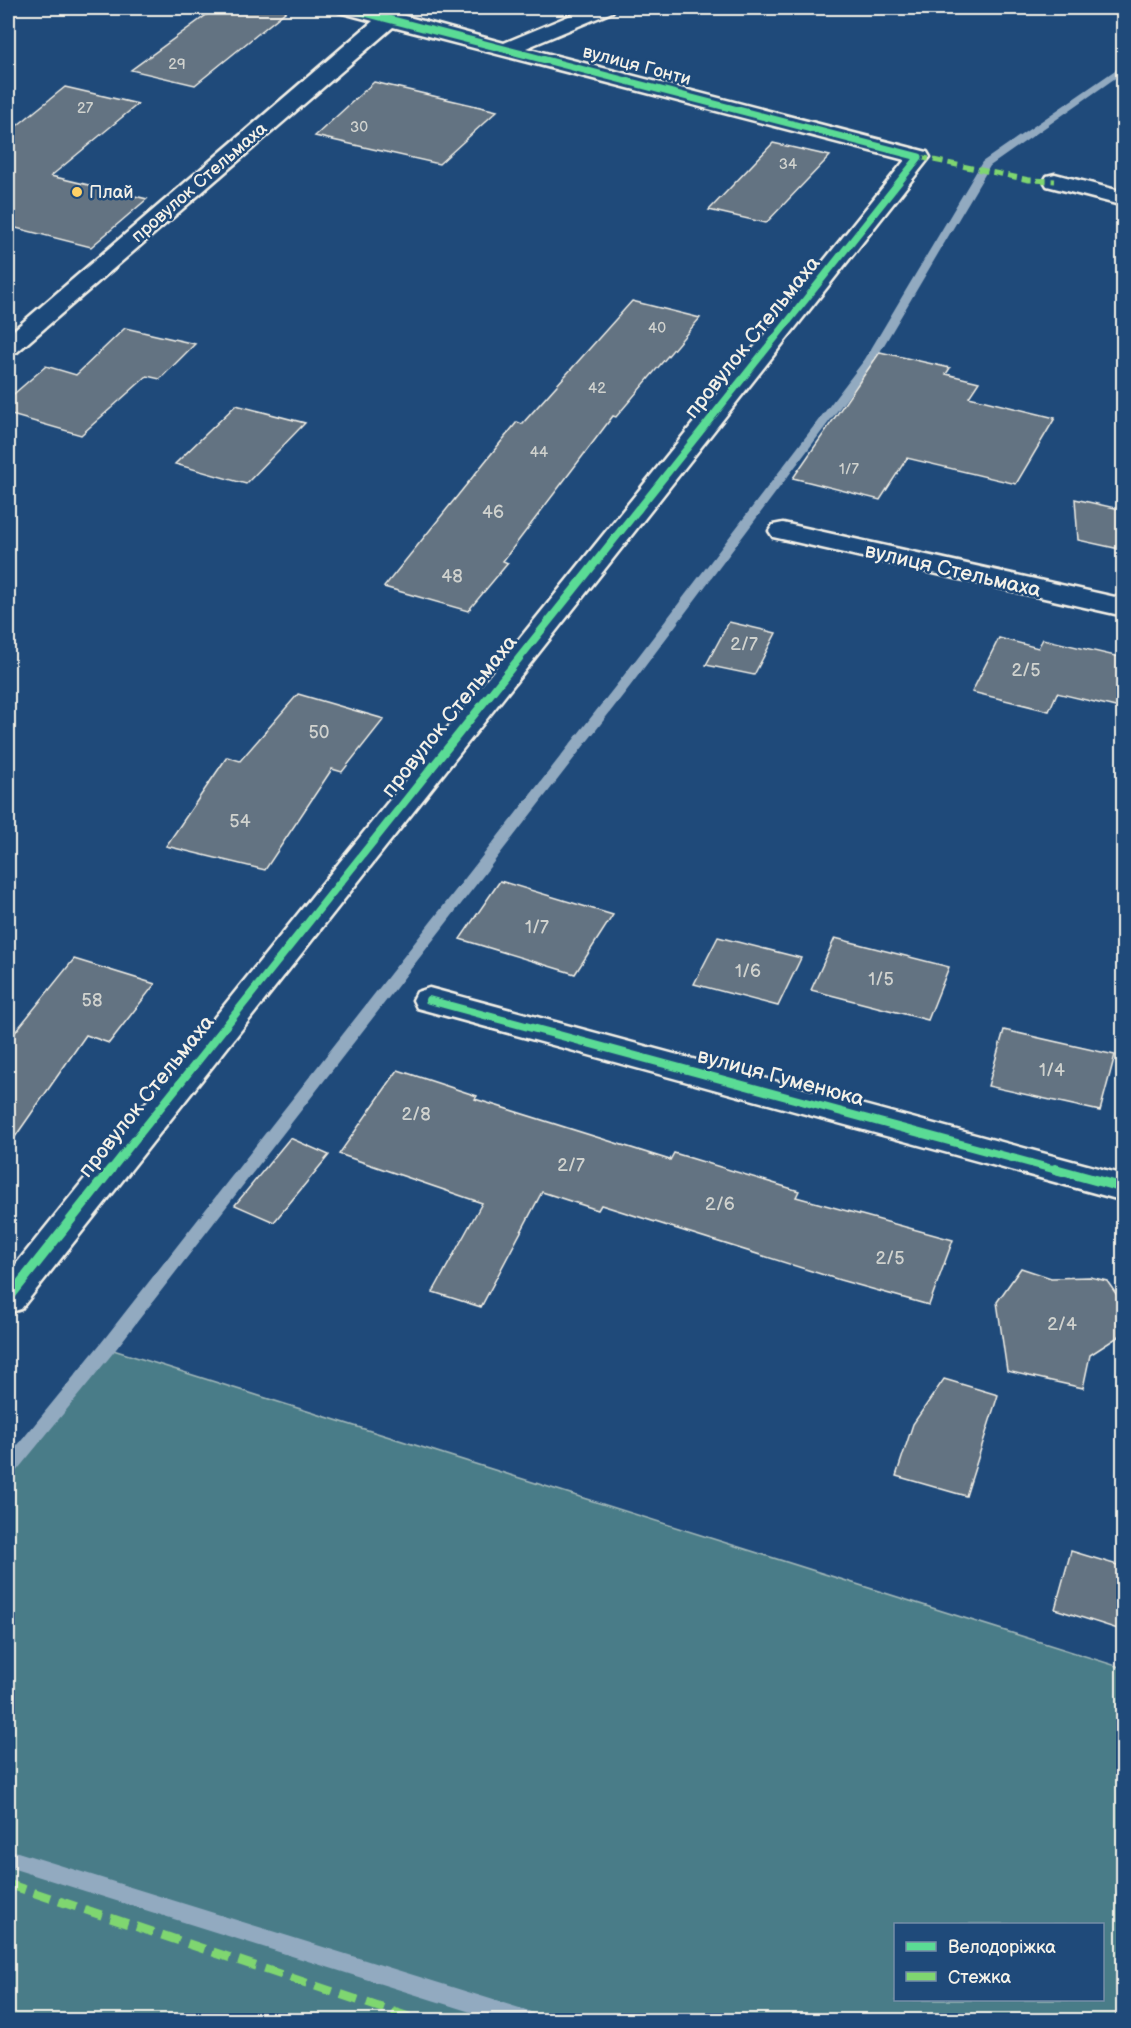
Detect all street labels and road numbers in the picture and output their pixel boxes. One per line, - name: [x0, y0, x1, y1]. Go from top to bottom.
- street label: вулиця Гонти: [580, 41, 693, 90]
- street label: провулок Стельмаха: [127, 118, 272, 247]
- street label: провулок Стельмаха: [679, 251, 826, 423]
- street label: вулиця Стельмаха: [862, 538, 1044, 603]
- street label: провулок Стельмаха: [376, 630, 523, 802]
- street label: провулок Стельмаха: [73, 1010, 220, 1182]
- street label: вулиця Гуменюка: [695, 1043, 868, 1112]

